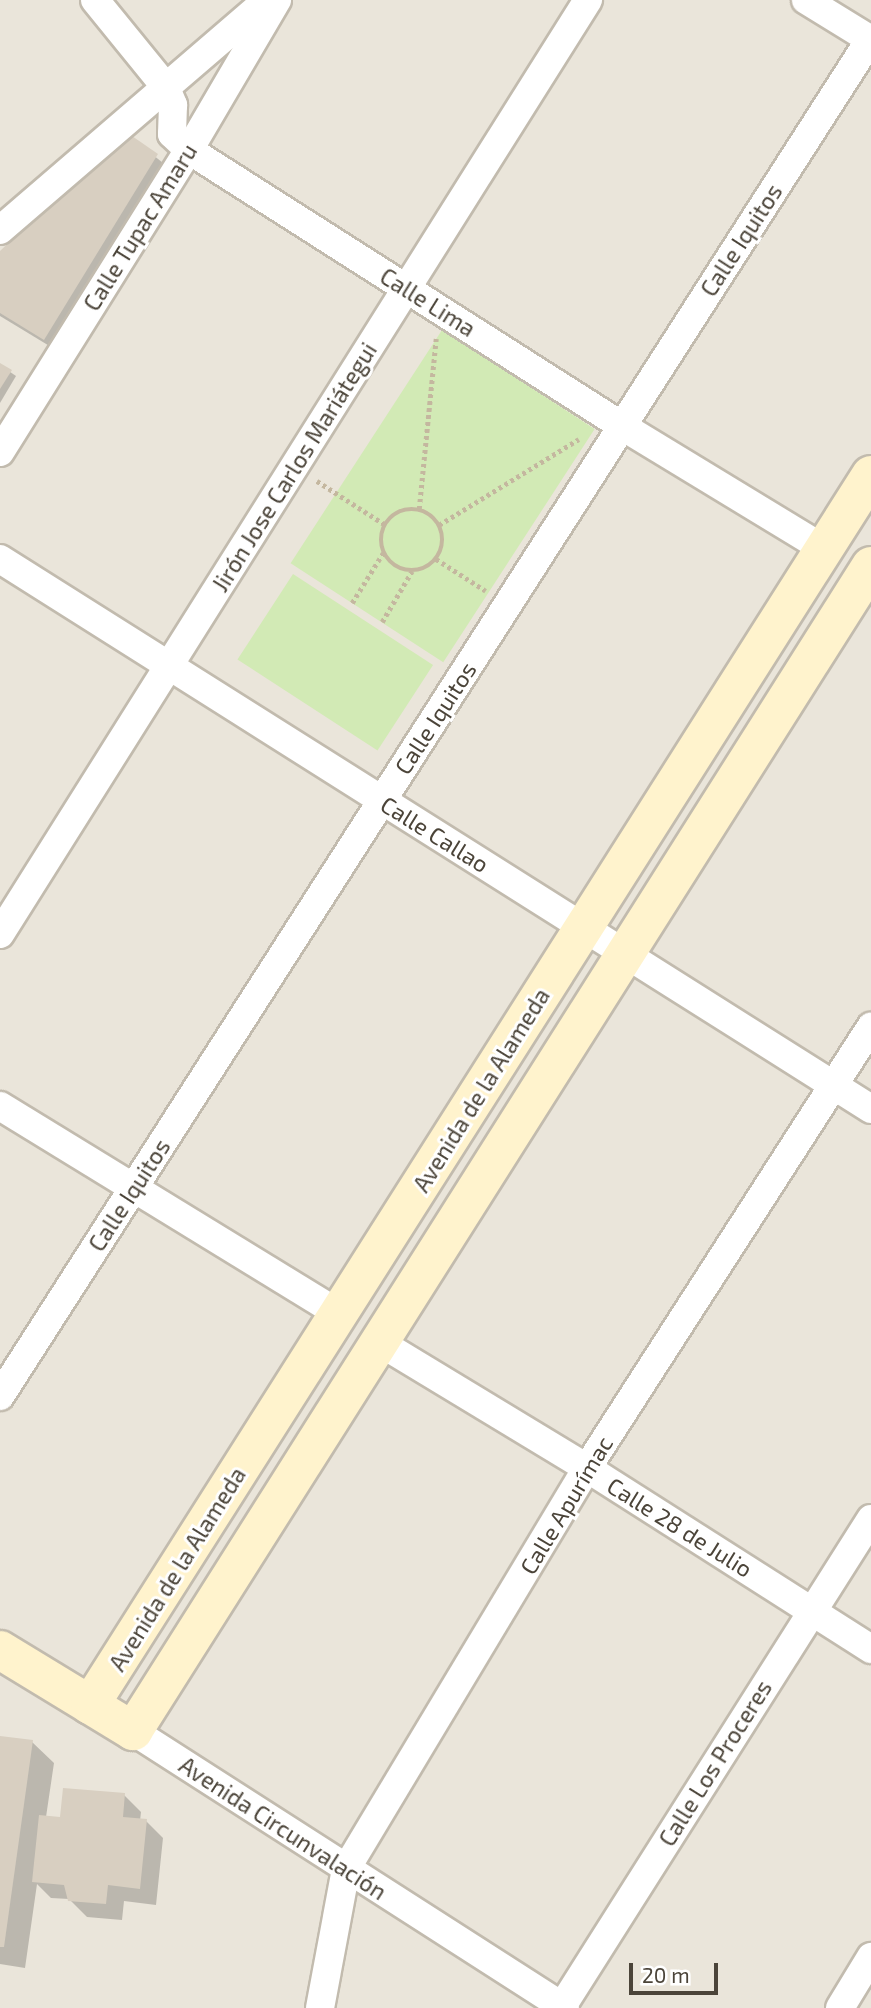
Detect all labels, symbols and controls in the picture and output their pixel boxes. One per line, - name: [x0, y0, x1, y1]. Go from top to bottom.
- street label: Calle Tupac Amaru: [77, 138, 203, 316]
- street label: Calle Iquitos: [694, 179, 788, 301]
- street label: Calle Lima: [375, 262, 481, 342]
- street label: Jirón Jose Carlos Mariátegui: [206, 337, 382, 597]
- street label: Calle Iquitos: [388, 657, 482, 779]
- street label: Calle Callao: [376, 790, 494, 878]
- street label: Avenida de la Alameda: [407, 983, 555, 1197]
- street label: Calle Iquitos: [82, 1134, 176, 1256]
- street label: Calle Apurímac: [514, 1431, 618, 1579]
- street label: Avenida de la Alameda: [103, 1462, 251, 1676]
- street label: Calle 28 de Julio: [602, 1471, 758, 1583]
- street label: Calle Los Proceres: [653, 1675, 777, 1851]
- street label: Avenida Circunvalación: [174, 1751, 392, 1905]
- scale bar: [633, 1948, 722, 1992]
- text: 20 m: [642, 1962, 690, 1987]

